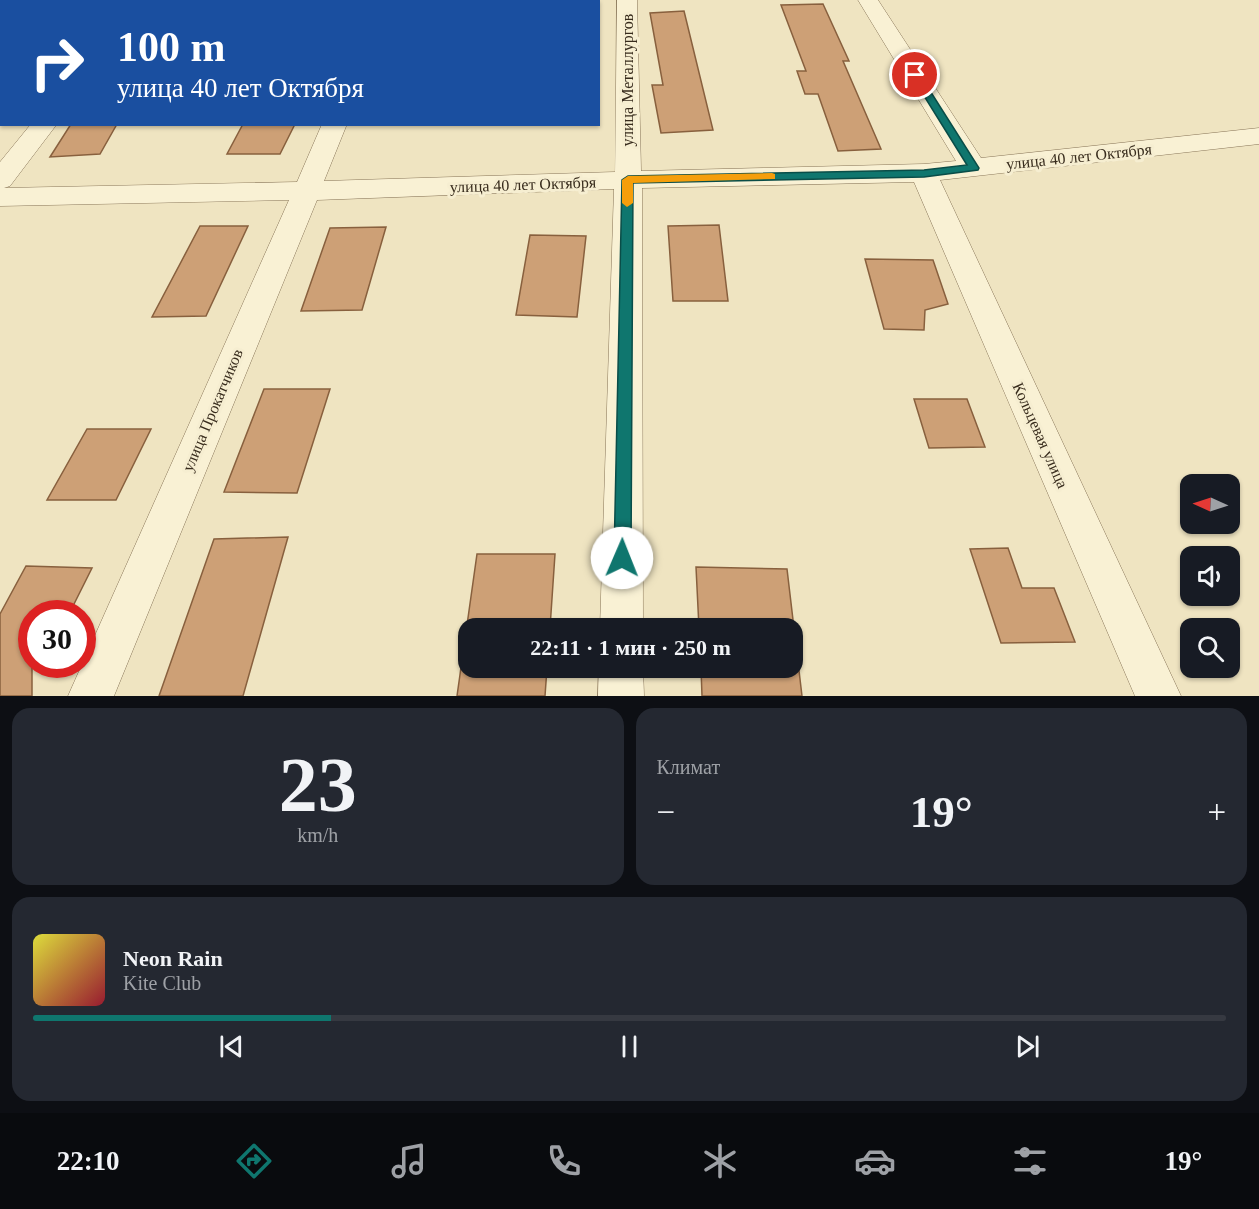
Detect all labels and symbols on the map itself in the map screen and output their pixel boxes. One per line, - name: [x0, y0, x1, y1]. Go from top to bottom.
- street label: улица Металлургов: [619, 13, 637, 146]
- pin: [889, 49, 940, 100]
- street label: улица 40 лет Октября: [1005, 140, 1153, 174]
- street label: улица 40 лет Октября: [450, 173, 597, 197]
- street label: улица Прокатчиков: [179, 346, 247, 474]
- street label: Кольцевая улица: [1009, 380, 1071, 491]
- north arrow: [1180, 474, 1240, 534]
- position arrow: [590, 526, 654, 590]
- speed limit sign: 30: [18, 600, 96, 678]

